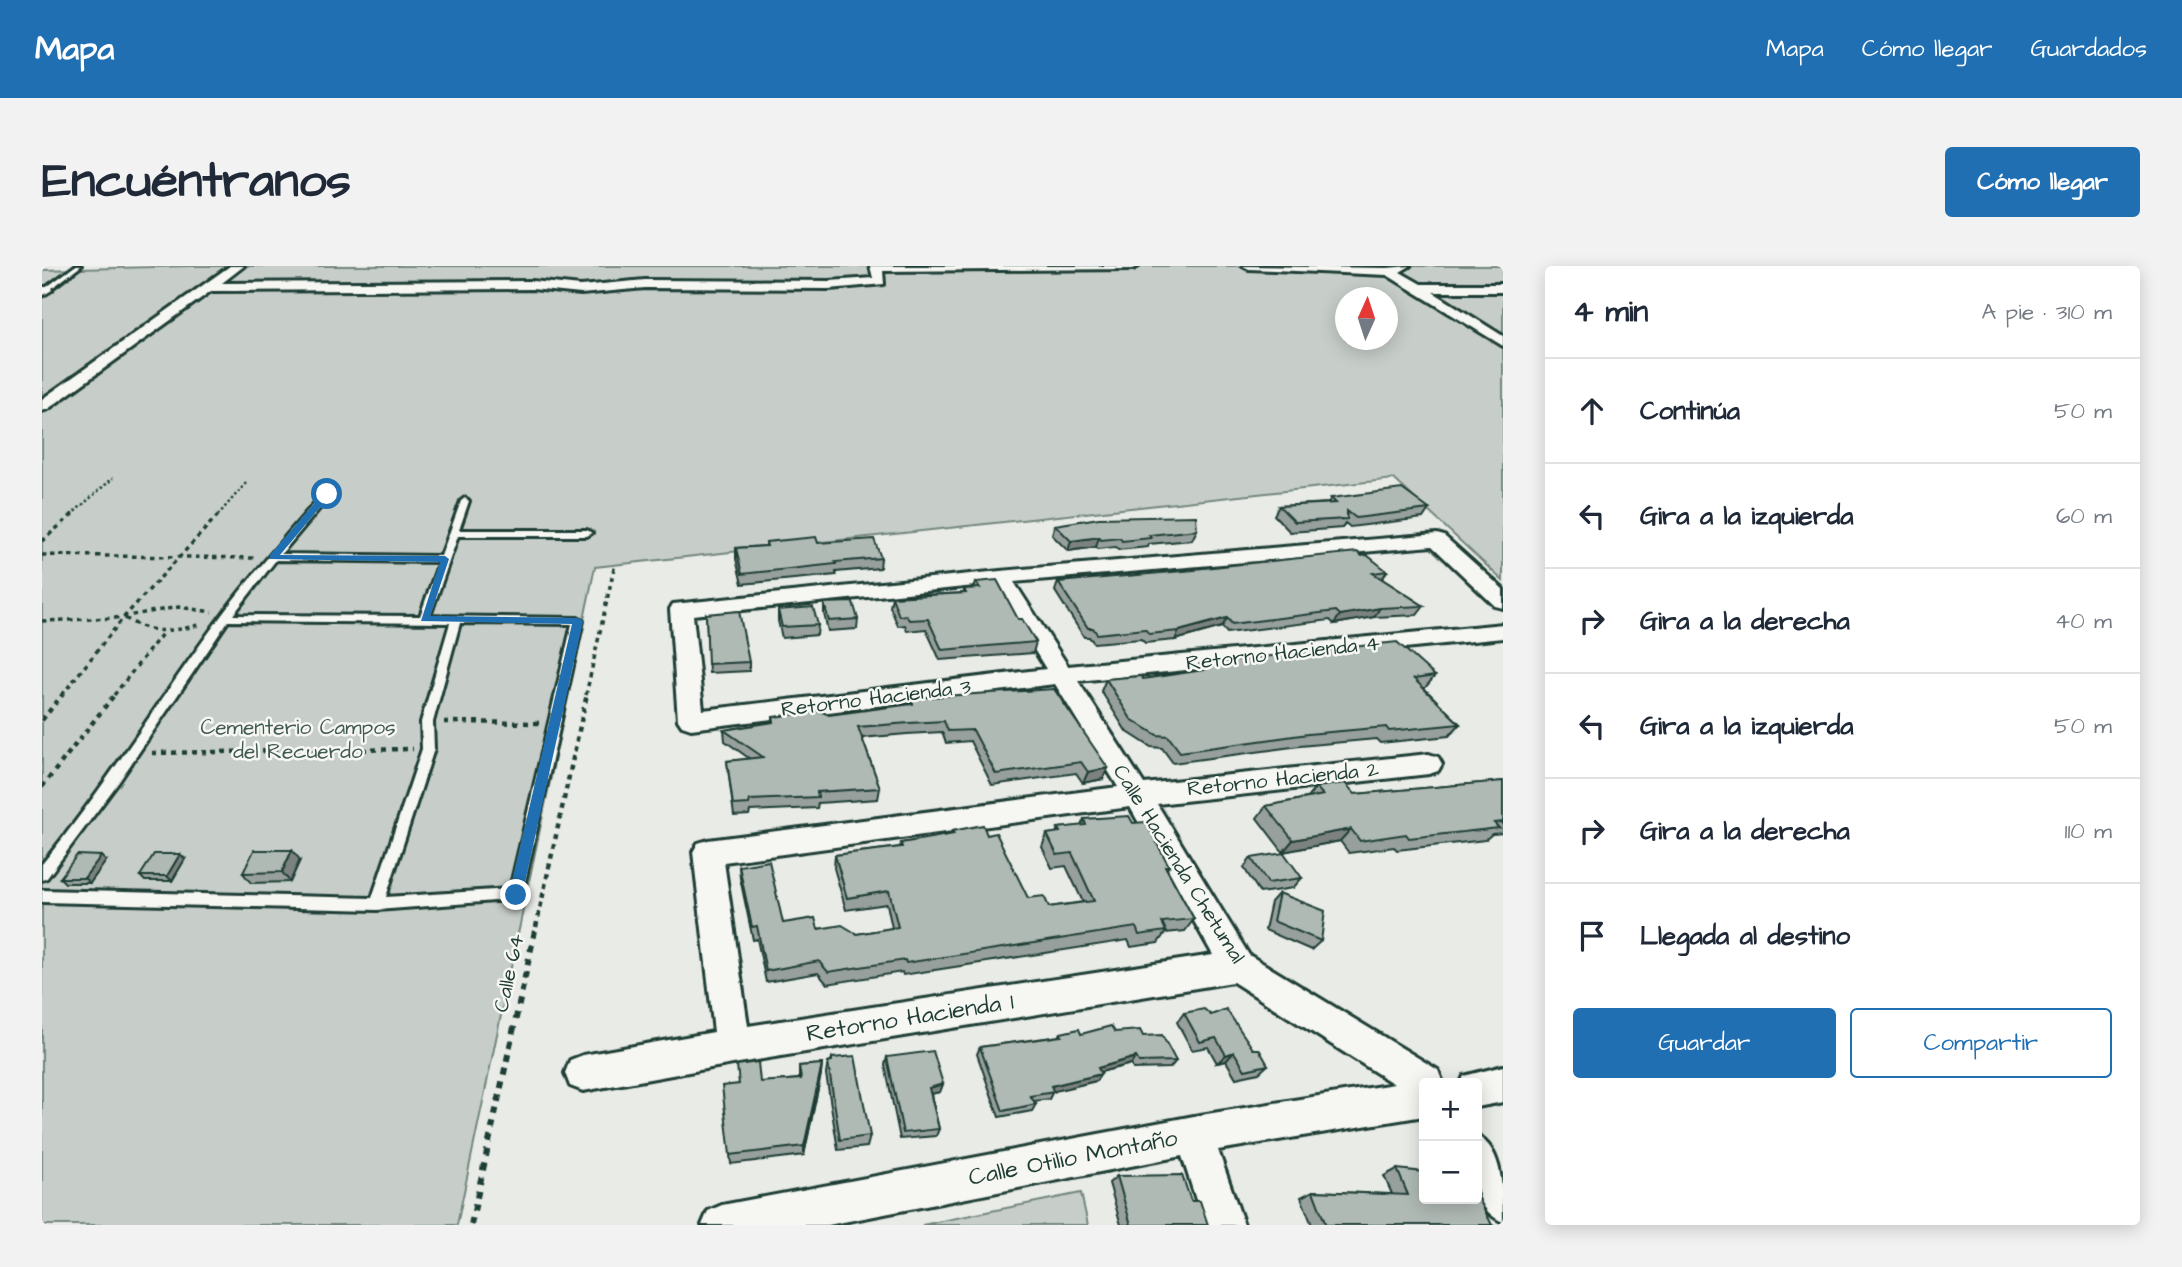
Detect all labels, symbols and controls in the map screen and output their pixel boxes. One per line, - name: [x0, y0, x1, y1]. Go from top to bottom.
- text: Mapa: [35, 26, 114, 72]
- text: Mapa: [1766, 32, 1824, 66]
- text: Cómo llegar: [1862, 32, 1992, 66]
- text: Guardados: [2030, 32, 2147, 66]
- button: Cómo llegar: [1945, 147, 2140, 217]
- text: Encuéntranos: [42, 148, 351, 216]
- north arrow: [1335, 287, 1398, 350]
- text: 4 min: [1573, 291, 1648, 333]
- text: A pie · 310 m: [1981, 296, 2112, 328]
- icon: ahead: [1573, 392, 1611, 430]
- text: Continúa: [1640, 393, 1740, 429]
- text: 50 m: [2054, 395, 2112, 427]
- route start: [311, 478, 342, 509]
- icon: left: [1573, 497, 1611, 535]
- text: Gira a la izquierda: [1640, 498, 1854, 534]
- text: 60 m: [2056, 500, 2112, 532]
- icon: right: [1573, 602, 1611, 640]
- text: Gira a la derecha: [1640, 603, 1850, 639]
- text: 40 m: [2055, 605, 2112, 637]
- street label: Retorno Hacienda 4: [1185, 628, 1381, 678]
- street label: Retorno Hacienda 3: [779, 672, 973, 724]
- icon: left: [1573, 707, 1611, 745]
- text: Gira a la izquierda: [1640, 708, 1854, 744]
- text: 50 m: [2054, 710, 2112, 742]
- park label: Cementerio Campos del Recuerdo: [200, 713, 396, 766]
- street label: Retorno Hacienda 2: [1186, 755, 1380, 803]
- street label: Calle Hacienda Chetumal: [1106, 759, 1252, 969]
- icon: right: [1573, 812, 1611, 850]
- text: Gira a la derecha: [1640, 813, 1850, 849]
- text: 110 m: [2064, 815, 2112, 847]
- route end: [500, 879, 531, 910]
- icon: arrive: [1573, 917, 1611, 955]
- text: Llegada al destino: [1640, 918, 1850, 954]
- street label: Calle 64: [487, 931, 531, 1015]
- street label: Retorno Hacienda 1: [804, 985, 1016, 1051]
- button: Guardar: [1573, 1008, 1836, 1078]
- button: Compartir: [1850, 1008, 2112, 1078]
- map controls: [1419, 1078, 1482, 1204]
- button: +: [1419, 1078, 1482, 1141]
- street label: Calle Otilio Montaño: [966, 1121, 1181, 1195]
- button: −: [1419, 1141, 1482, 1204]

